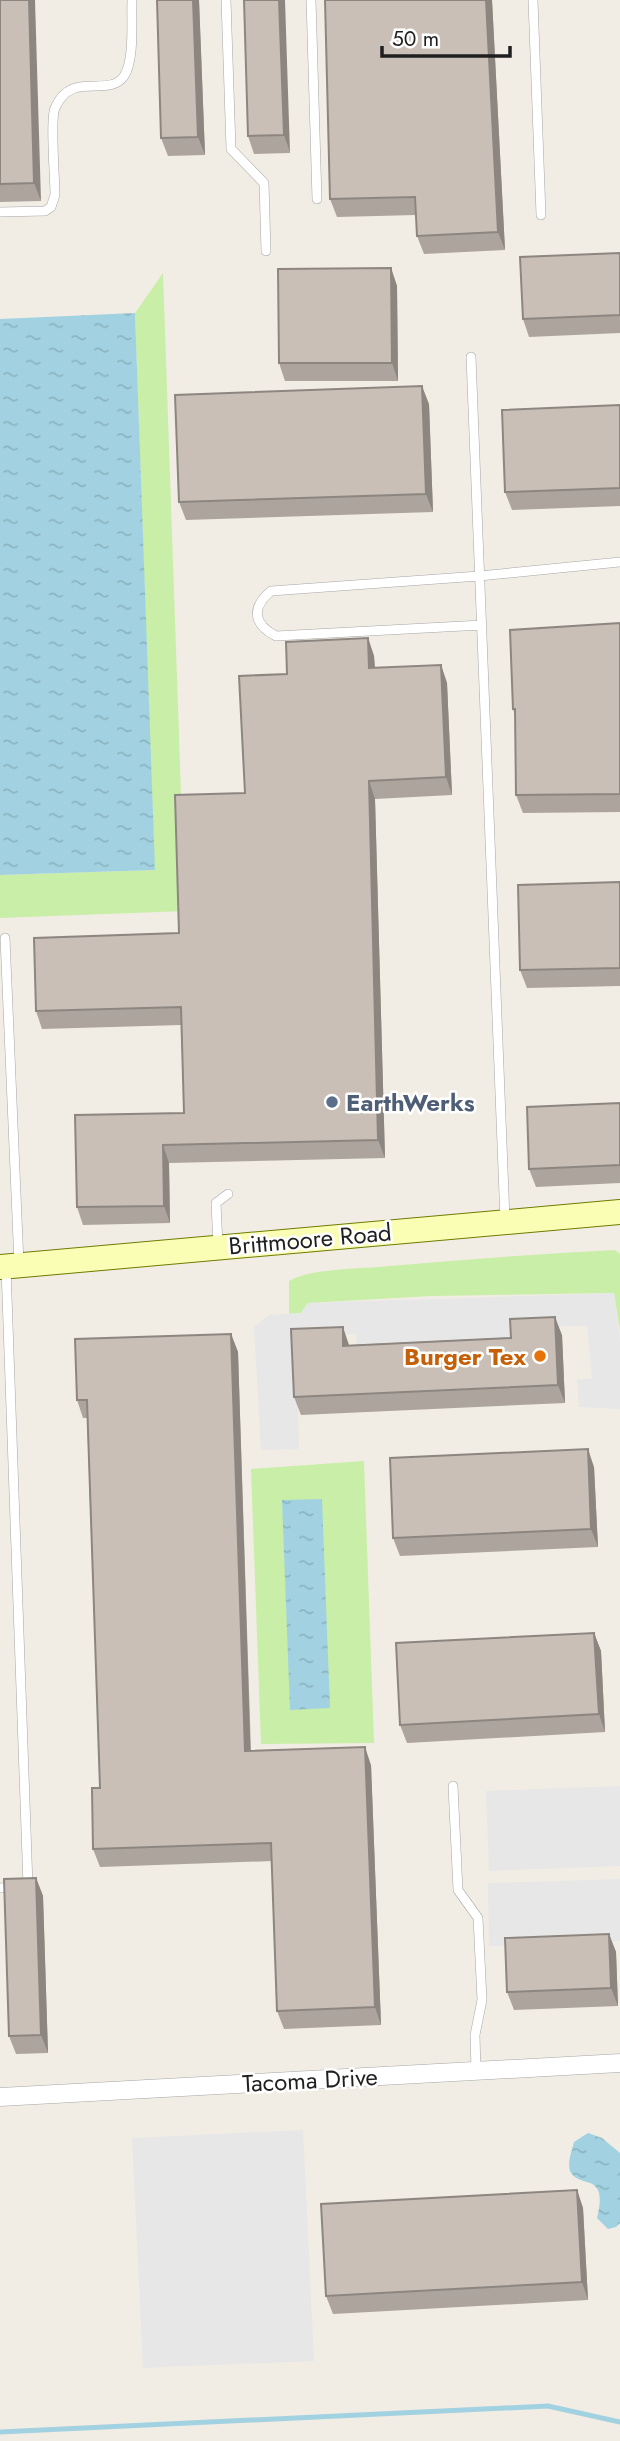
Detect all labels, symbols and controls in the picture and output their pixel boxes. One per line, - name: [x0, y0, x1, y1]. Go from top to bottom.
- scale bar: [382, 14, 510, 58]
- text: 50 m: [392, 24, 439, 54]
- place label: EarthWerks: [346, 1085, 475, 1120]
- marker: EarthWerks: [324, 1094, 340, 1110]
- street label: Brittmoore Road: [227, 1214, 393, 1264]
- place label: Burger Tex: [404, 1339, 526, 1374]
- marker: Burger Tex: [532, 1348, 548, 1364]
- street label: Tacoma Drive: [241, 2059, 379, 2101]

